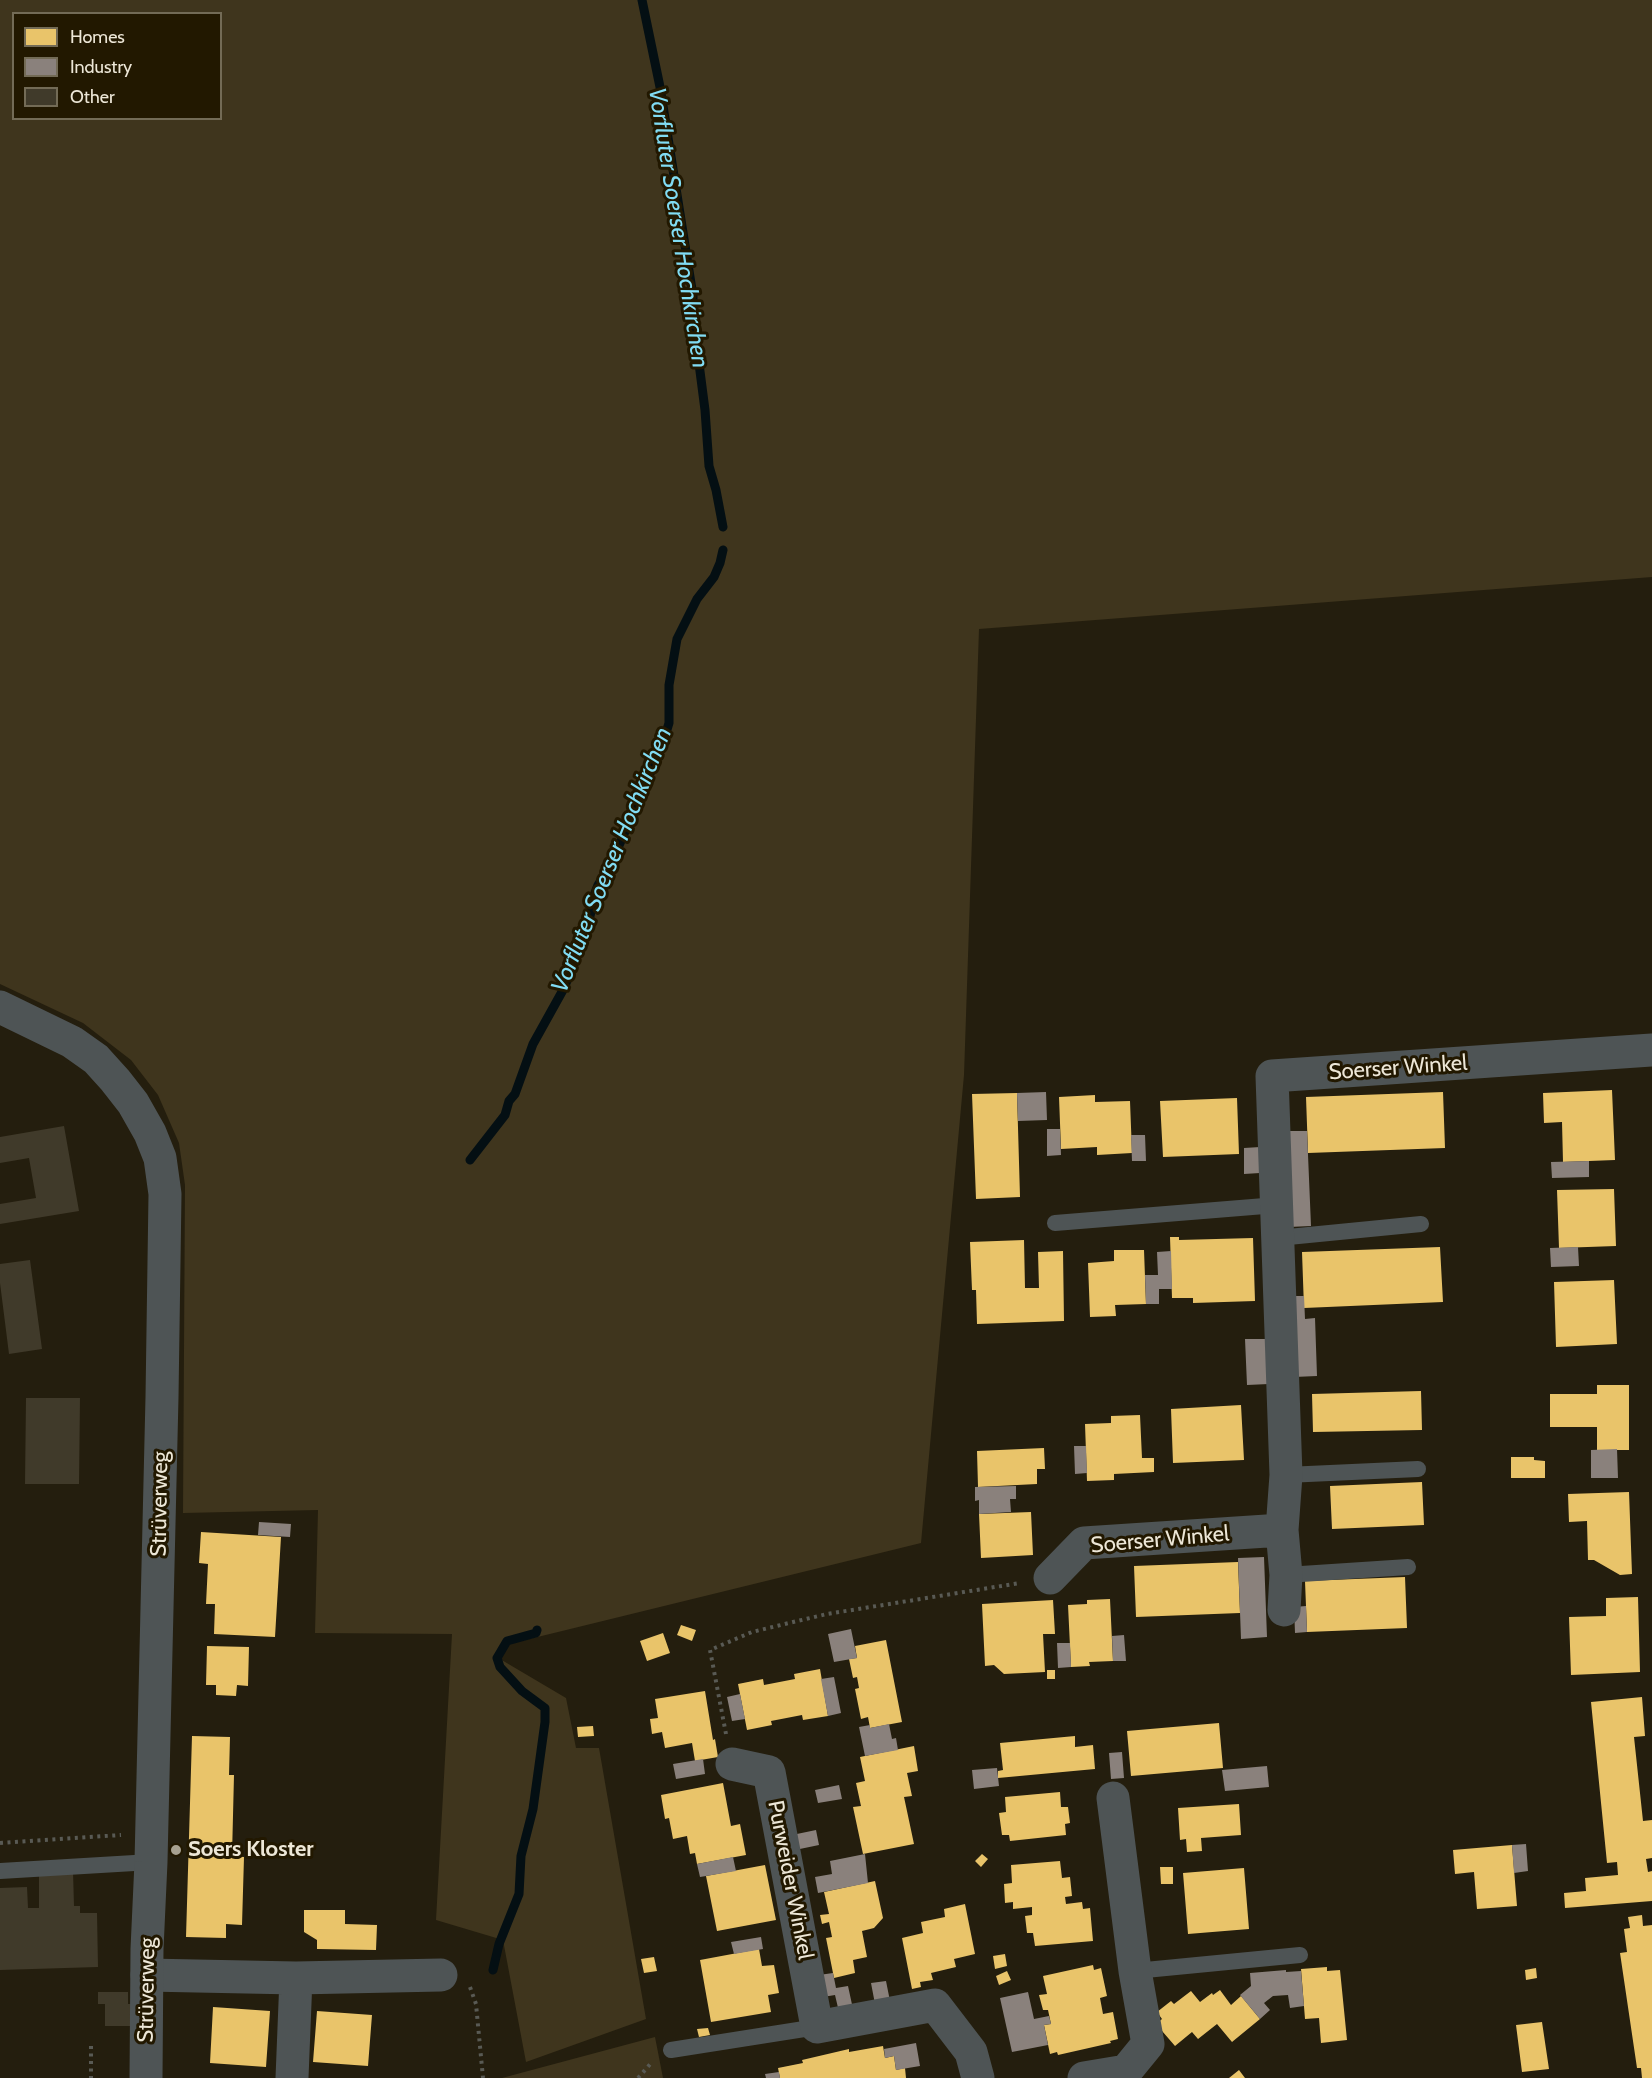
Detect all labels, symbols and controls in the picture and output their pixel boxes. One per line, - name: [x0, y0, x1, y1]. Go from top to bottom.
- legend: [12, 12, 222, 120]
- text: Homes: [70, 26, 125, 48]
- text: Industry: [70, 56, 132, 78]
- text: Other: [70, 86, 115, 108]
- water label: Vorfluter Soerser Hochkirchen: [642, 86, 714, 370]
- water label: Vorfluter Soerser Hochkirchen: [546, 723, 678, 997]
- street label: Soerser Winkel: [1328, 1050, 1468, 1086]
- street label: Strüverweg: [146, 1451, 174, 1557]
- street label: Soerser Winkel: [1090, 1521, 1230, 1559]
- street label: Purweider Winkel: [762, 1798, 818, 1962]
- place label: Soers Kloster: [188, 1837, 314, 1863]
- marker: Soers Kloster: [169, 1843, 183, 1857]
- street label: Strüverweg: [133, 1937, 161, 2043]

